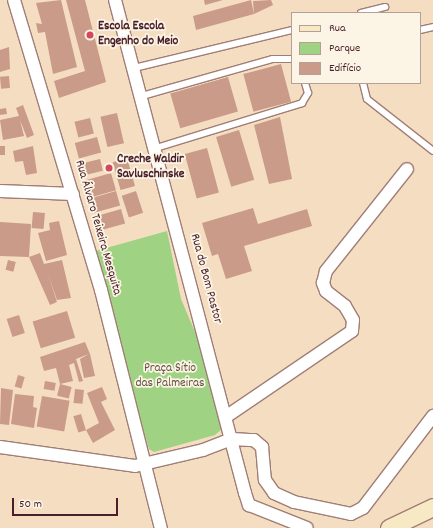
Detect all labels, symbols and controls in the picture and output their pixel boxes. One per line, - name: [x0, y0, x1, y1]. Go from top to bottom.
- legend: [291, 12, 421, 84]
- place label: Escola Escola Engenho do Meio: [98, 20, 178, 51]
- text: Rua: [329, 20, 346, 37]
- marker: Escola Escola Engenho do Meio: [85, 30, 95, 40]
- text: Parque: [329, 40, 360, 57]
- text: Edifício: [329, 60, 361, 77]
- place label: Creche Waldir Savluschinske: [117, 153, 185, 184]
- street label: Rua Álvaro Teixeira Mesquita: [70, 159, 124, 297]
- marker: Creche Waldir Savluschinske: [104, 163, 114, 173]
- street label: Rua do Bom Pastor: [185, 232, 225, 326]
- park label: Praça Sítio das Palmeiras: [135, 362, 205, 393]
- scale bar: [14, 490, 120, 516]
- text: 50 m: [19, 496, 42, 513]

